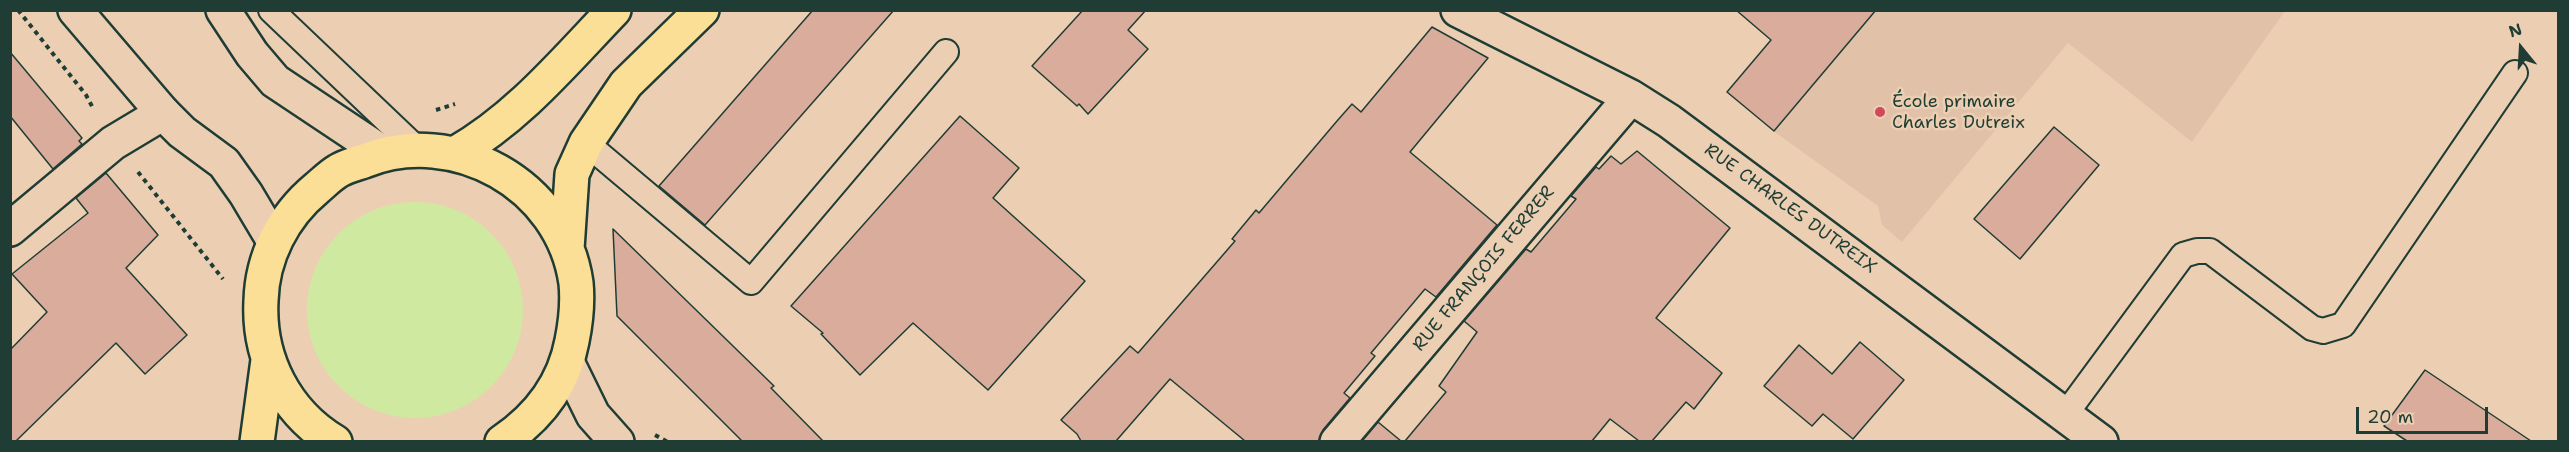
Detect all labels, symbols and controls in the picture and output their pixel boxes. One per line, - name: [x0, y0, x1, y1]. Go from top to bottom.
- north arrow: [2491, 18, 2551, 78]
- text: N: [2506, 18, 2525, 42]
- place label: École primaire Charles Dutreix: [1892, 91, 2025, 134]
- marker: École primaire Charles Dutreix: [1873, 105, 1887, 119]
- street label: RUE CHARLES DUTREIX: [1700, 139, 1880, 279]
- street label: RUE FRANÇOIS FERRER: [1409, 182, 1559, 356]
- scale bar: [2359, 395, 2491, 433]
- text: 20 m: [2367, 405, 2413, 429]

